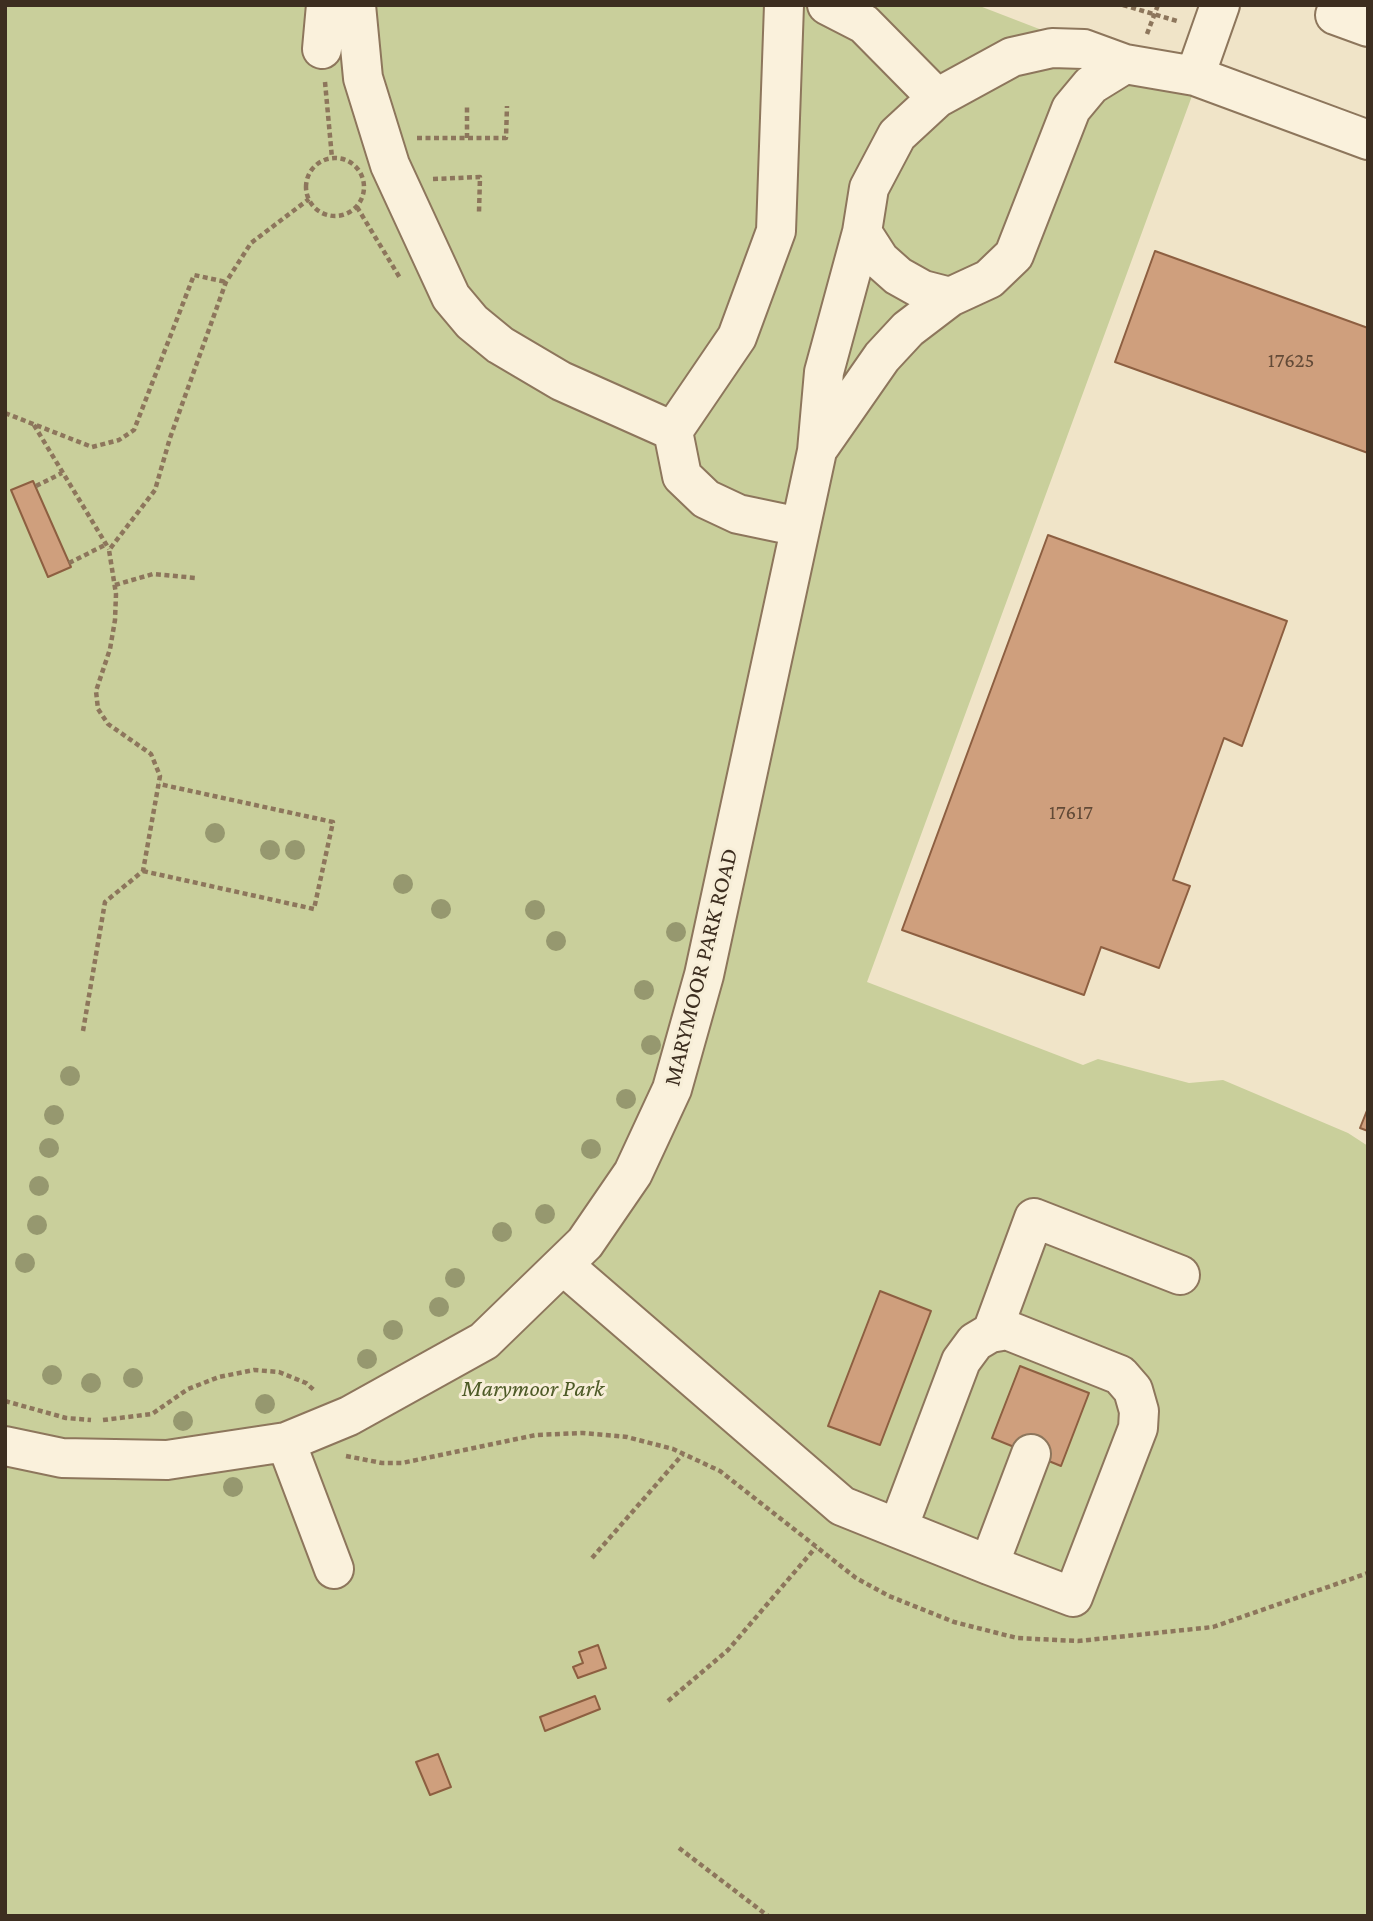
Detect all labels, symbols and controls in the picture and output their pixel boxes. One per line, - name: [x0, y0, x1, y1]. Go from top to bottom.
- house number: 17625: [1268, 348, 1314, 374]
- house number: 17617: [1049, 800, 1093, 826]
- street label: MARYMOOR PARK ROAD: [658, 845, 744, 1089]
- park label: Marymoor Park: [462, 1375, 604, 1403]

